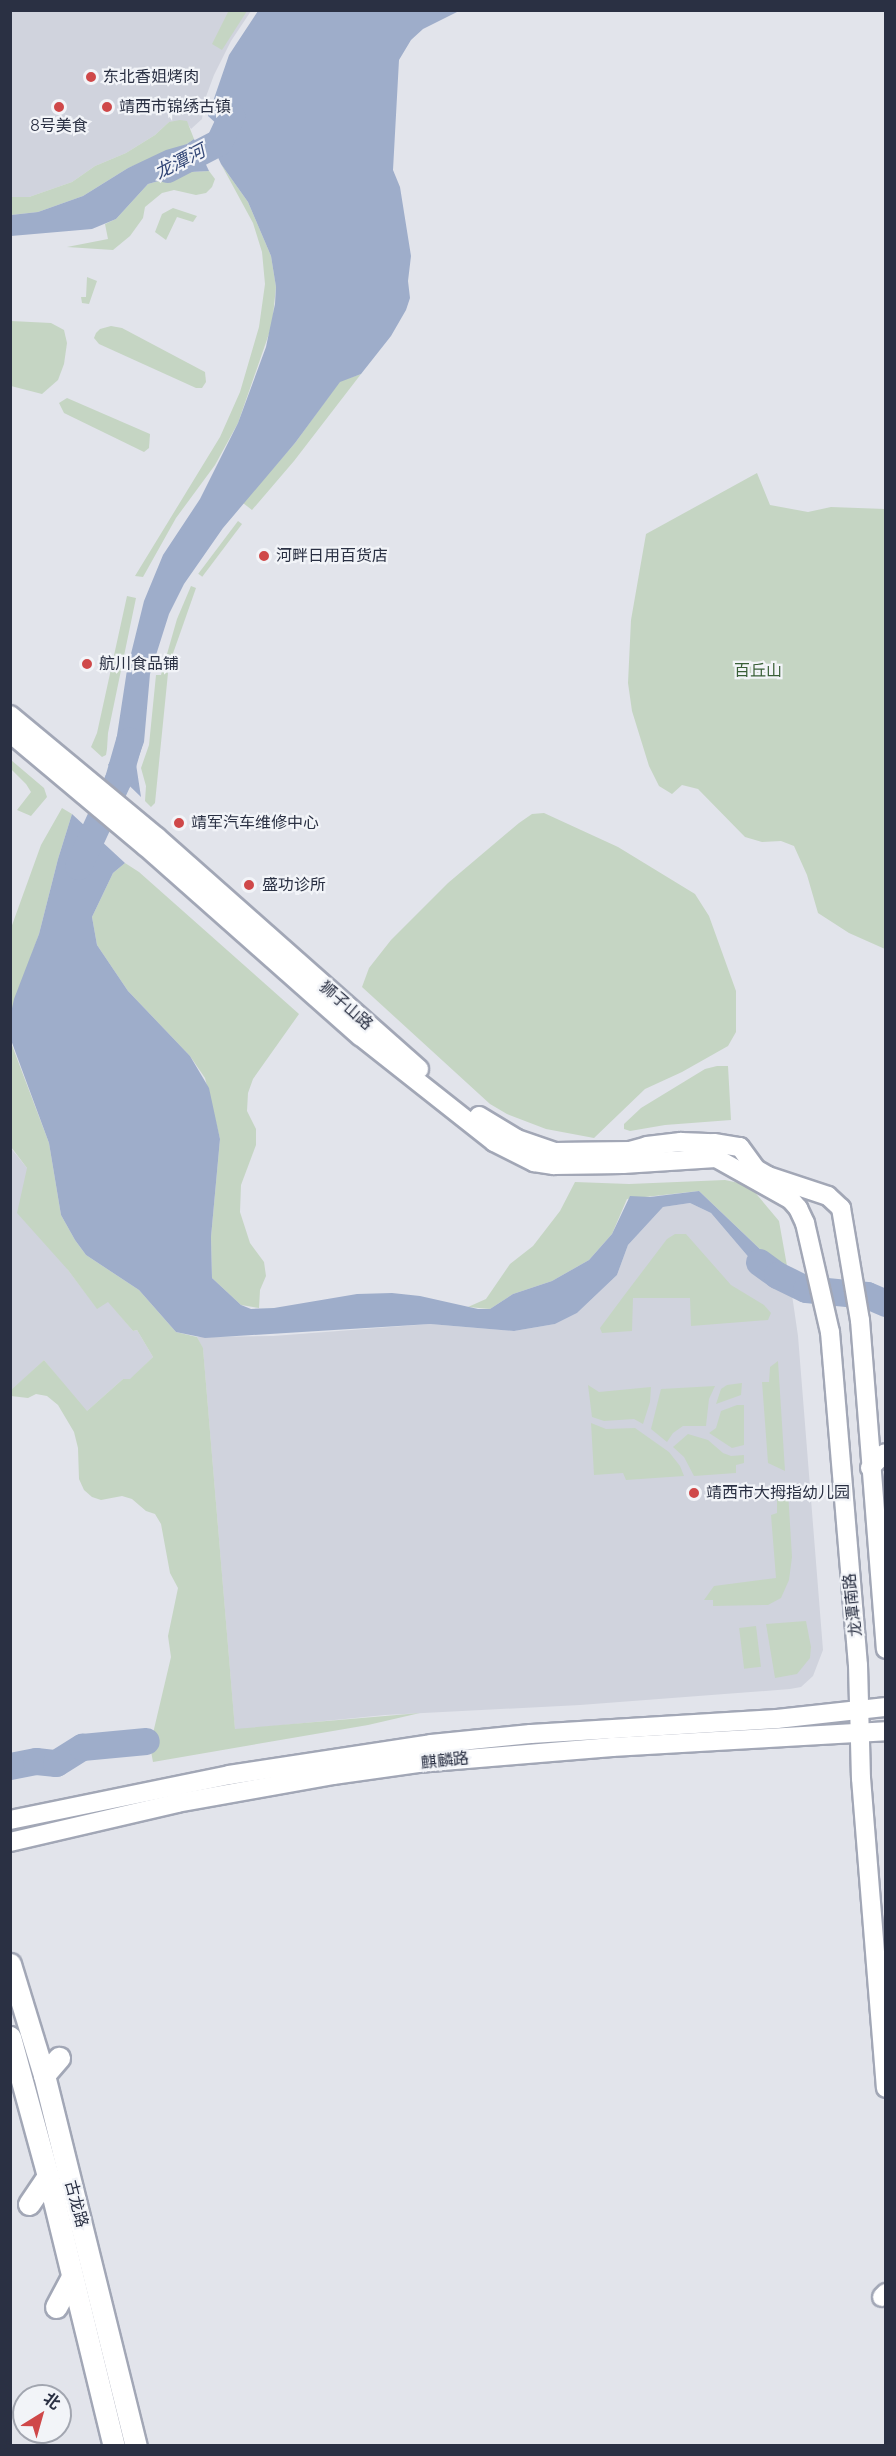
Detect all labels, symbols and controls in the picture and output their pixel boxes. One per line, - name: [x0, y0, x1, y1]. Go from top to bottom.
- place label: 东北香姐烤肉: [103, 67, 199, 87]
- marker: 东北香姐烤肉: [84, 70, 98, 84]
- place label: 靖西市锦绣古镇: [119, 97, 231, 117]
- marker: 8号美食: [52, 100, 66, 114]
- marker: 靖西市锦绣古镇: [100, 100, 114, 114]
- place label: 8号美食: [30, 116, 88, 136]
- water label: 龙潭河: [151, 140, 209, 184]
- place label: 河畔日用百货店: [276, 546, 388, 566]
- marker: 河畔日用百货店: [257, 549, 271, 563]
- place label: 航川食品铺: [99, 654, 179, 674]
- marker: 航川食品铺: [80, 657, 94, 671]
- park label: 百丘山: [734, 661, 782, 681]
- place label: 靖军汽车维修中心: [191, 813, 319, 833]
- marker: 靖军汽车维修中心: [172, 816, 186, 830]
- place label: 盛功诊所: [262, 875, 326, 895]
- marker: 盛功诊所: [240, 876, 258, 894]
- street label: 狮子山路: [316, 978, 376, 1034]
- place label: 靖西市大拇指幼儿园: [706, 1483, 850, 1503]
- marker: 靖西市大拇指幼儿园: [687, 1486, 701, 1500]
- street label: 龙潭南路: [840, 1572, 866, 1638]
- street label: 麒麟路: [420, 1749, 470, 1773]
- street label: 古龙路: [61, 2178, 91, 2230]
- north arrow: [12, 2384, 72, 2444]
- text: 北: [40, 2388, 64, 2413]

